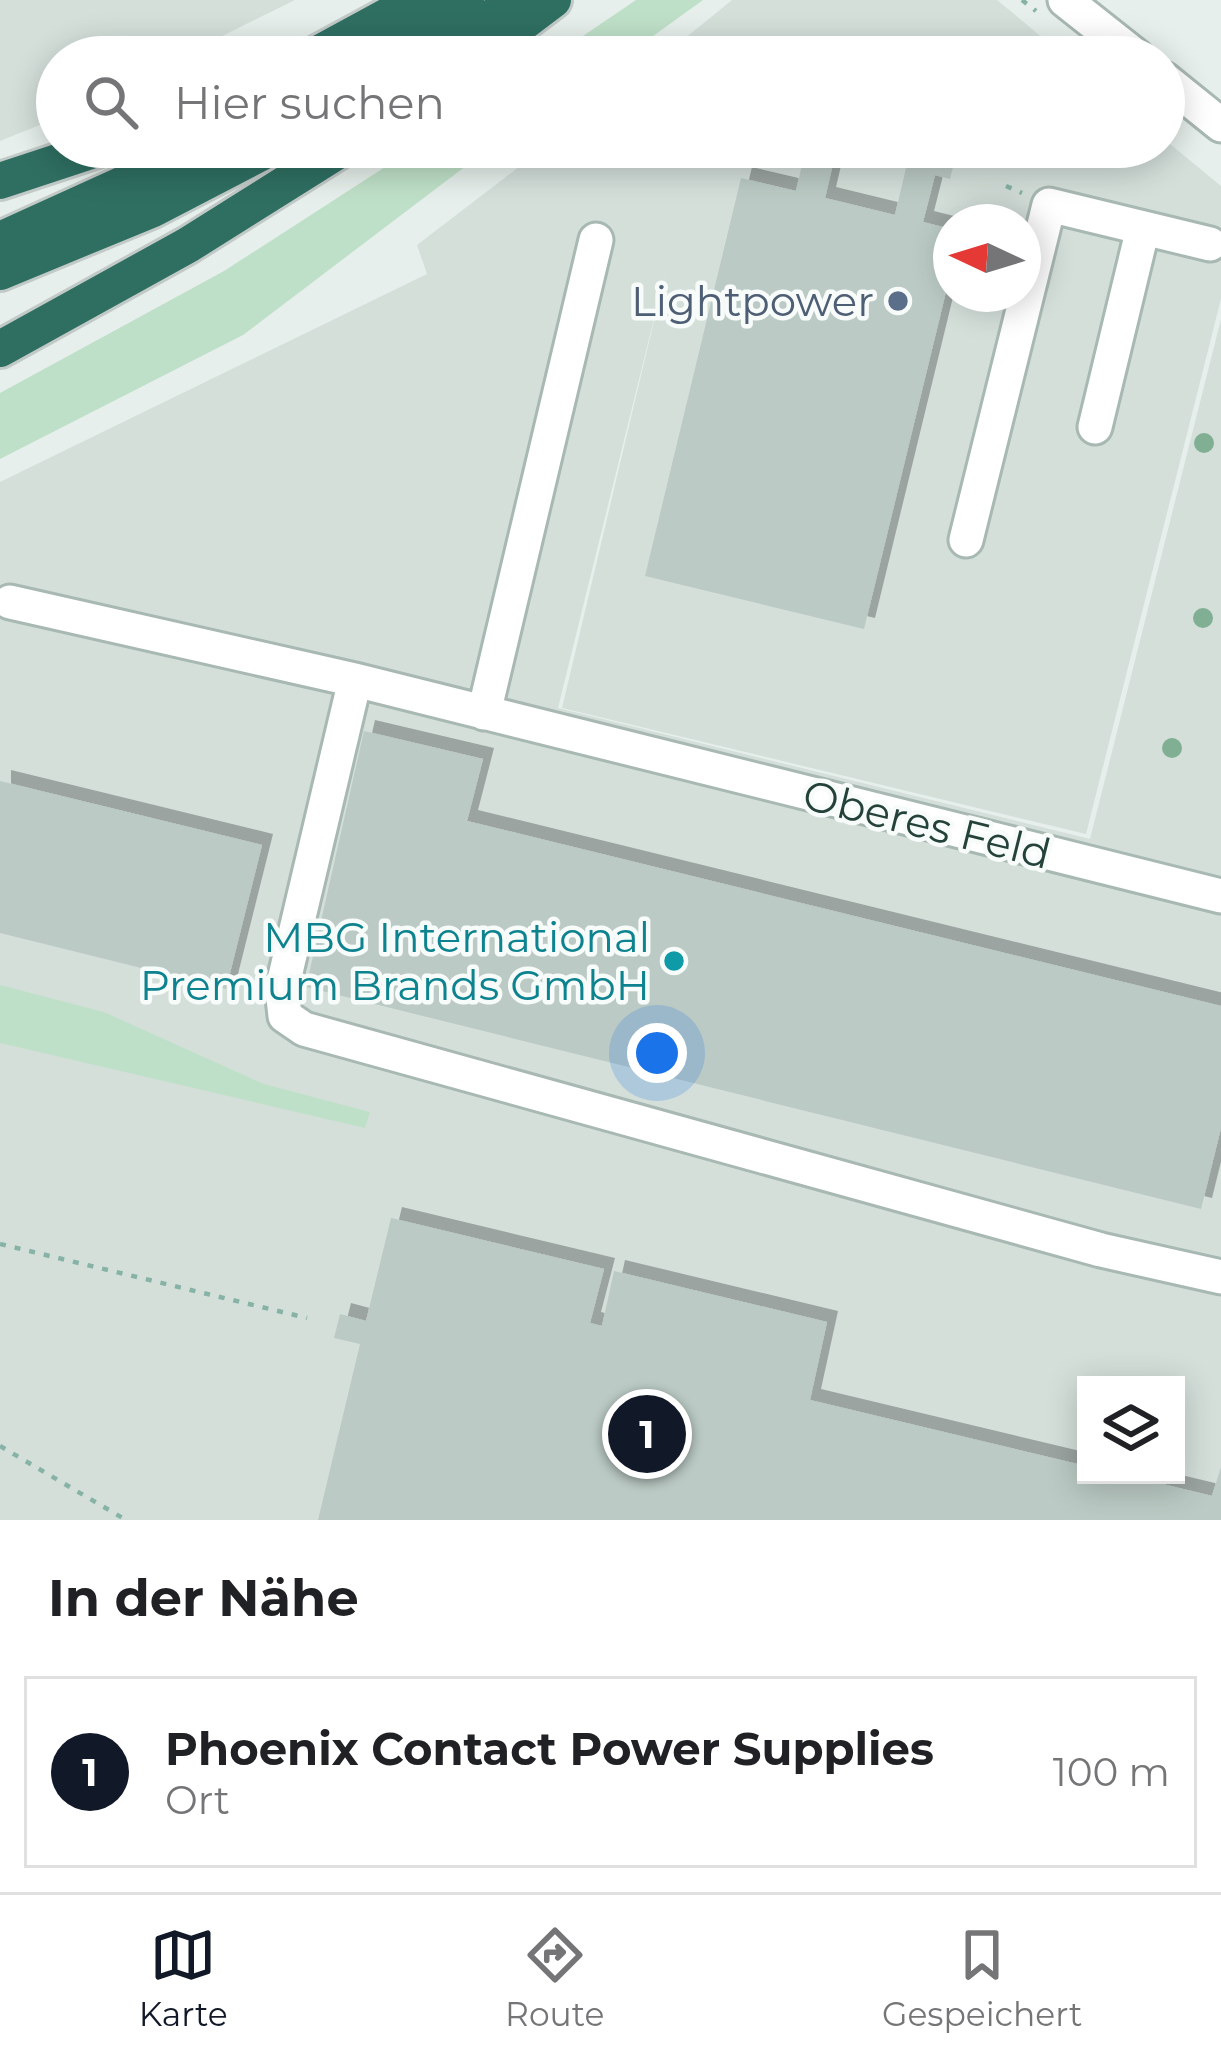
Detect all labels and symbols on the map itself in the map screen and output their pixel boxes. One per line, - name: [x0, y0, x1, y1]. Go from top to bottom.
- north arrow: [933, 204, 1041, 312]
- place label: Lightpower: [631, 275, 874, 327]
- marker: Lightpower: [885, 288, 911, 314]
- street label: Oberes Feld: [798, 768, 1056, 880]
- place label: MBG International Premium Brands GmbH: [140, 911, 650, 1011]
- marker: MBG International Premium Brands GmbH: [661, 948, 687, 974]
- your location: [627, 1023, 687, 1083]
- pin: 1: [608, 1389, 686, 1479]

